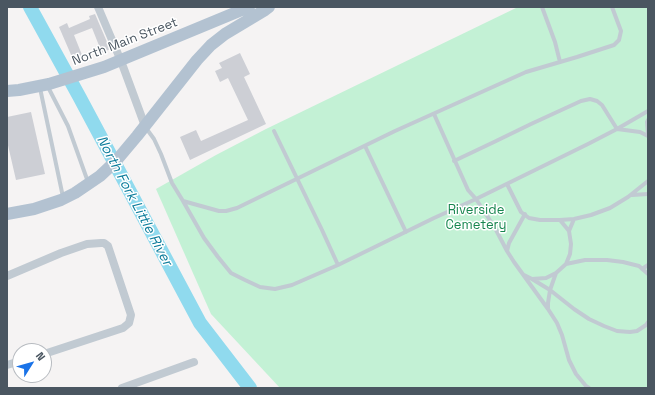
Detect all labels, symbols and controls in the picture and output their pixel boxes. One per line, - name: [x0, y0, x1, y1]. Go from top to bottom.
- street label: North Main Street: [70, 15, 180, 69]
- water label: North Fork Little River: [93, 133, 175, 269]
- park label: Riverside Cemetery: [446, 202, 506, 233]
- north arrow: [12, 343, 52, 383]
- text: N: [33, 349, 49, 364]

